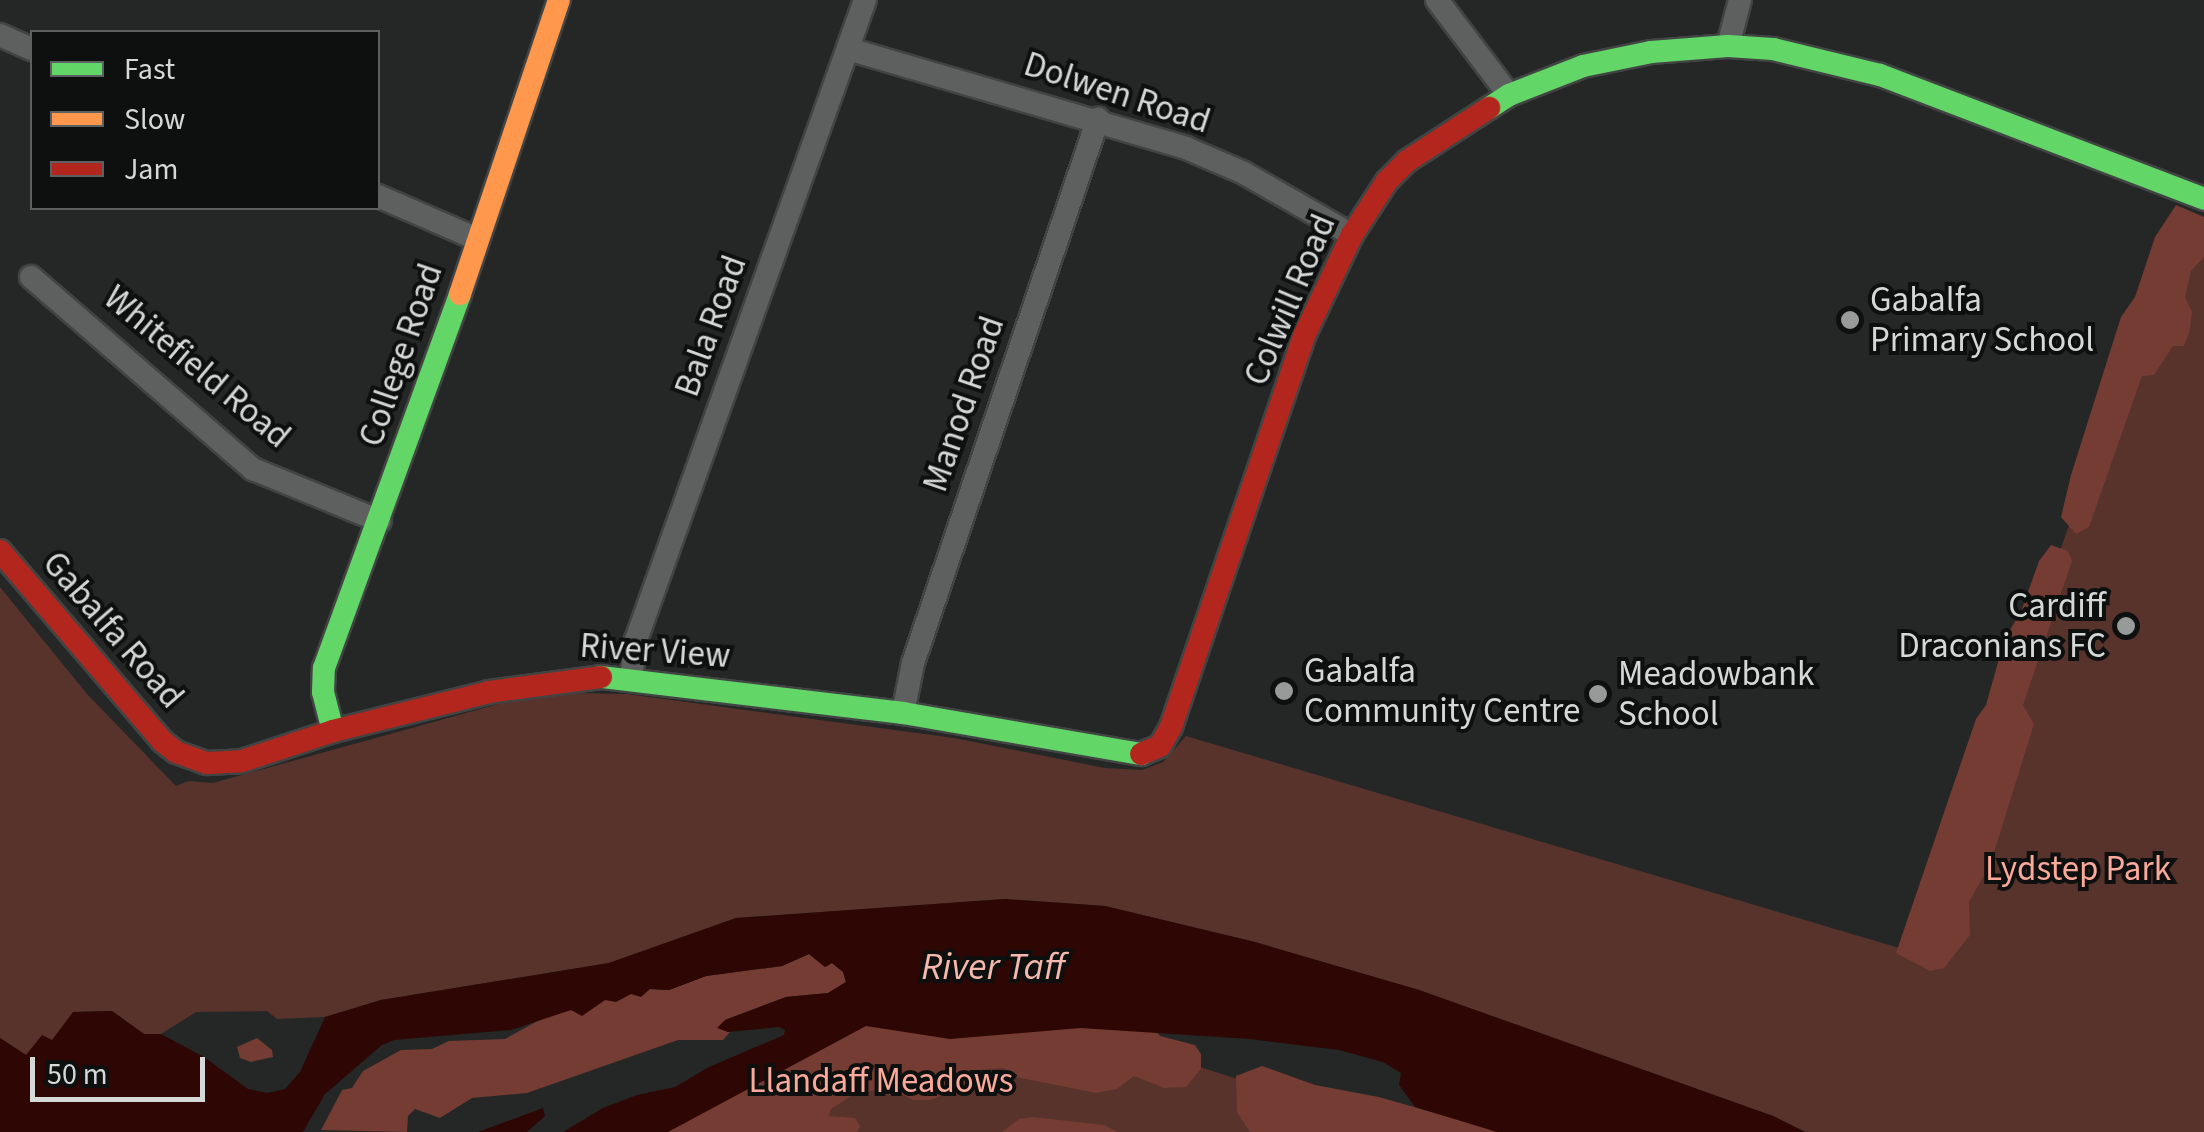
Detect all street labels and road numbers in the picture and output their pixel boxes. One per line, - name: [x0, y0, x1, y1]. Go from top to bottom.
- street label: Dolwen Road: [1019, 43, 1215, 143]
- street label: Colwill Road: [1235, 208, 1345, 392]
- street label: Bala Road: [666, 250, 756, 402]
- street label: College Road: [350, 258, 452, 452]
- street label: Whitefield Road: [95, 277, 299, 457]
- street label: Manod Road: [914, 311, 1014, 497]
- street label: Gabalfa Road: [34, 543, 192, 717]
- street label: River View: [578, 625, 732, 677]

